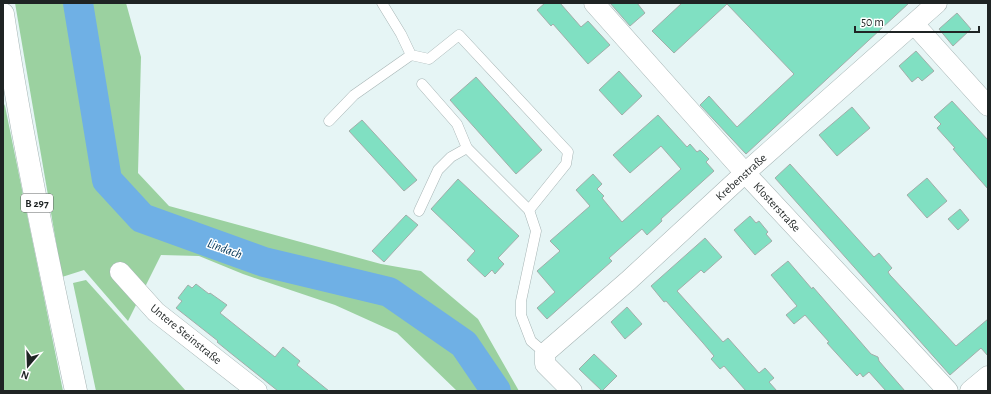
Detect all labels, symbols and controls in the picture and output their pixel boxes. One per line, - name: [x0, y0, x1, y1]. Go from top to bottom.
- scale bar: [855, 8, 979, 34]
- text: 50 m: [861, 16, 884, 28]
- street label: Krebenstraße: [713, 151, 769, 203]
- street label: Klosterstraße: [751, 180, 803, 234]
- road number: B 297: [21, 194, 53, 212]
- water label: Lindach: [205, 237, 244, 262]
- street label: Untere Steinstraße: [148, 302, 224, 366]
- north arrow: [8, 346, 48, 386]
- text: N: [19, 369, 30, 381]

